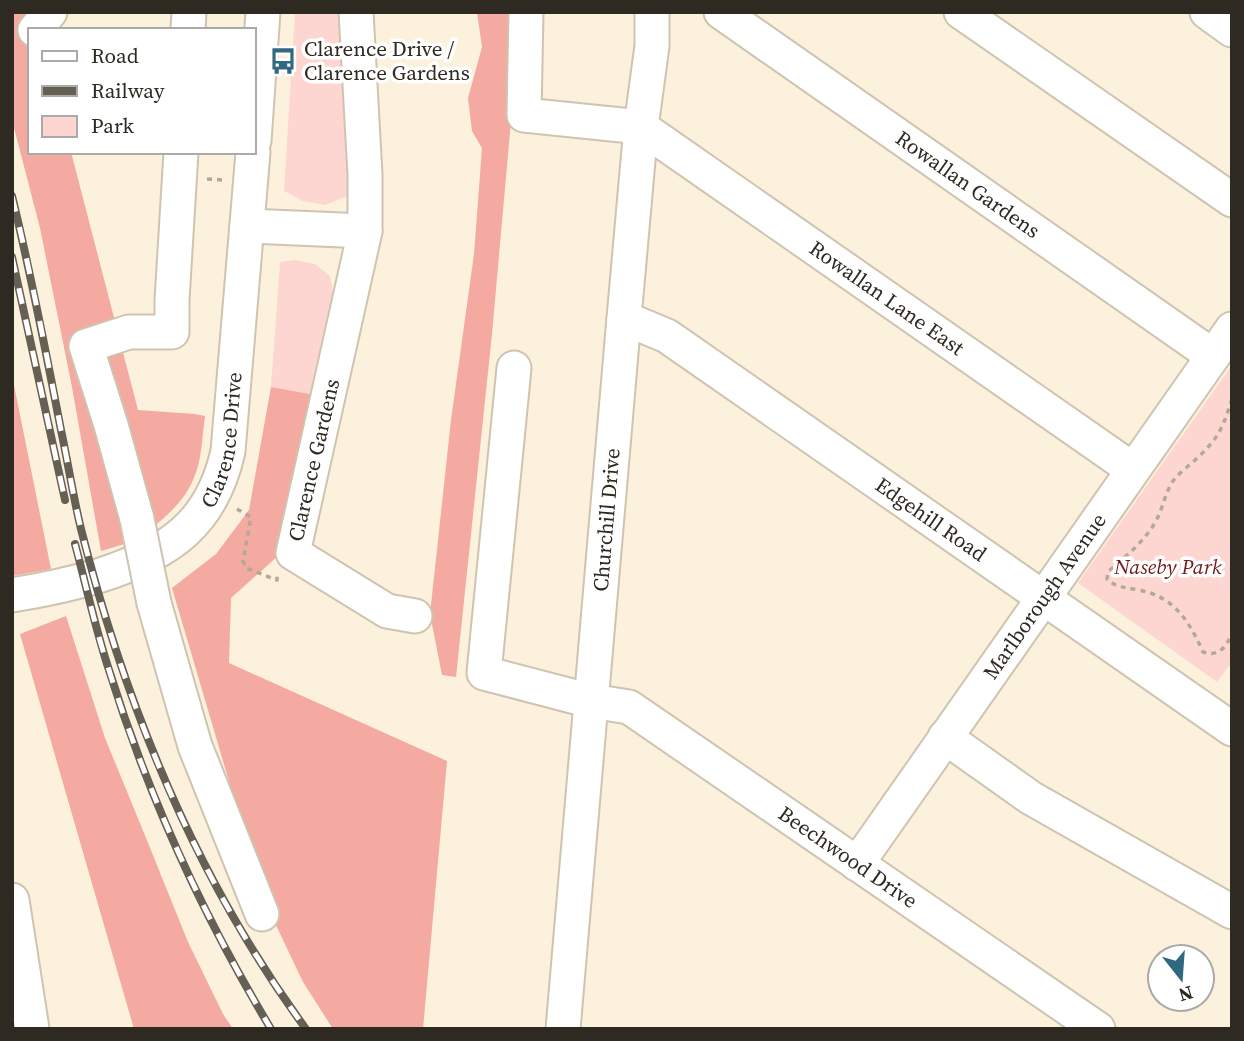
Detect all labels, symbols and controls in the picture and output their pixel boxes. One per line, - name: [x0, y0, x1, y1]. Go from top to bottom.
- legend: [28, 28, 256, 154]
- place label: Clarence Drive / Clarence Gardens: [304, 34, 470, 87]
- text: Road: [91, 41, 139, 70]
- bus stop icon: Clarence Drive / Clarence Gardens: [268, 46, 298, 76]
- text: Railway: [91, 76, 165, 105]
- text: Park: [91, 111, 135, 140]
- street label: Rowallan Gardens: [890, 123, 1046, 245]
- street label: Rowallan Lane East: [804, 234, 970, 362]
- street label: Clarence Drive: [193, 371, 249, 513]
- street label: Clarence Gardens: [281, 376, 346, 544]
- street label: Churchill Drive: [586, 447, 627, 593]
- street label: Edgehill Road: [870, 470, 993, 568]
- street label: Marlborough Avenue: [976, 507, 1113, 685]
- park label: Naseby Park: [1113, 552, 1222, 581]
- street label: Beechwood Drive: [773, 799, 923, 915]
- north arrow: [1146, 943, 1216, 1013]
- text: N: [1175, 980, 1196, 1009]

